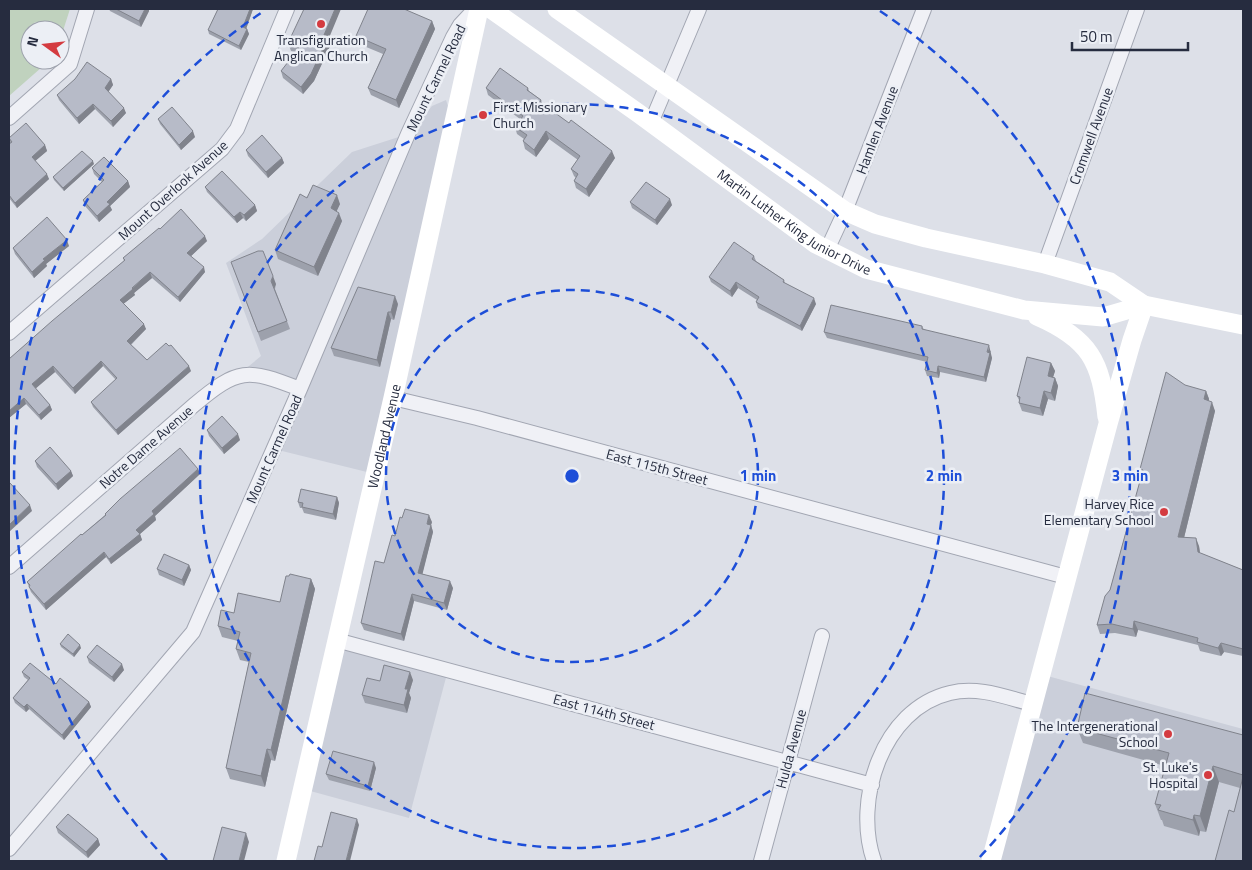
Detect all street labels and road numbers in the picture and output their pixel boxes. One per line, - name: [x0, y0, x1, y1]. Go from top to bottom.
- street label: Mount Carmel Road: [400, 21, 471, 135]
- street label: Hamlen Avenue: [850, 83, 903, 177]
- street label: Cromwell Avenue: [1063, 84, 1118, 187]
- street label: Mount Overlook Avenue: [113, 135, 232, 245]
- street label: Martin Luther King Junior Drive: [713, 164, 873, 280]
- street label: Woodland Avenue: [361, 382, 406, 490]
- street label: Mount Carmel Road: [240, 391, 307, 506]
- street label: Notre Dame Avenue: [94, 400, 197, 493]
- street label: East 115th Street: [604, 443, 710, 490]
- street label: East 114th Street: [551, 688, 657, 735]
- street label: Hulda Avenue: [770, 707, 811, 791]

